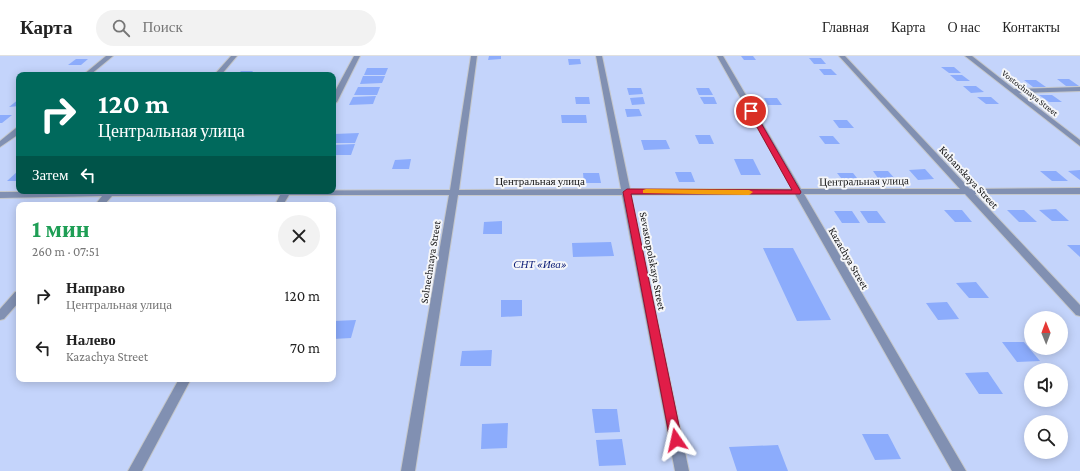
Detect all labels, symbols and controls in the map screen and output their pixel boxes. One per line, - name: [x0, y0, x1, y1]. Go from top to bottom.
- search box: [96, 10, 376, 46]
- text: Карта: [20, 17, 72, 38]
- icon: search: [110, 17, 132, 39]
- text: Поиск: [142, 19, 183, 35]
- text: Главная: [822, 19, 869, 35]
- text: Карта: [891, 19, 926, 35]
- text: О нас: [948, 19, 980, 35]
- text: Контакты: [1002, 19, 1060, 35]
- street label: Vostochnaya Street: [1000, 68, 1061, 119]
- icon: right: [32, 88, 84, 140]
- text: 120 m: [98, 88, 169, 119]
- pin: [734, 94, 768, 128]
- icon: arrive: [740, 100, 762, 122]
- text: Центральная улица: [98, 121, 245, 141]
- street label: Kubanskaya Street: [936, 143, 1001, 212]
- icon: left: [77, 164, 99, 186]
- text: Затем: [32, 167, 69, 183]
- street label: Центральная улица: [819, 174, 909, 188]
- street label: Центральная улица: [495, 175, 585, 187]
- street label: Sevastopolskaya Street: [637, 211, 668, 312]
- text: 1 мин: [32, 215, 90, 242]
- button: close: [278, 215, 320, 257]
- street label: Solnechnaya Street: [418, 219, 444, 304]
- street label: Kazachya Street: [826, 225, 872, 292]
- text: 260 m · 07:51: [32, 244, 99, 259]
- park label: СНТ «Ива»: [513, 258, 567, 270]
- text: Направо: [66, 280, 125, 296]
- icon: right: [32, 285, 54, 307]
- text: 120 m: [285, 288, 320, 304]
- text: Центральная улица: [66, 297, 172, 312]
- north arrow: [1024, 311, 1068, 355]
- map controls: [1024, 311, 1068, 459]
- text: Налево: [66, 332, 116, 348]
- icon: left: [32, 337, 54, 359]
- text: 70 m: [290, 340, 320, 356]
- text: Kazachya Street: [66, 349, 148, 364]
- button: sound: [1024, 363, 1068, 407]
- button: search: [1024, 415, 1068, 459]
- position arrow: [655, 419, 697, 461]

